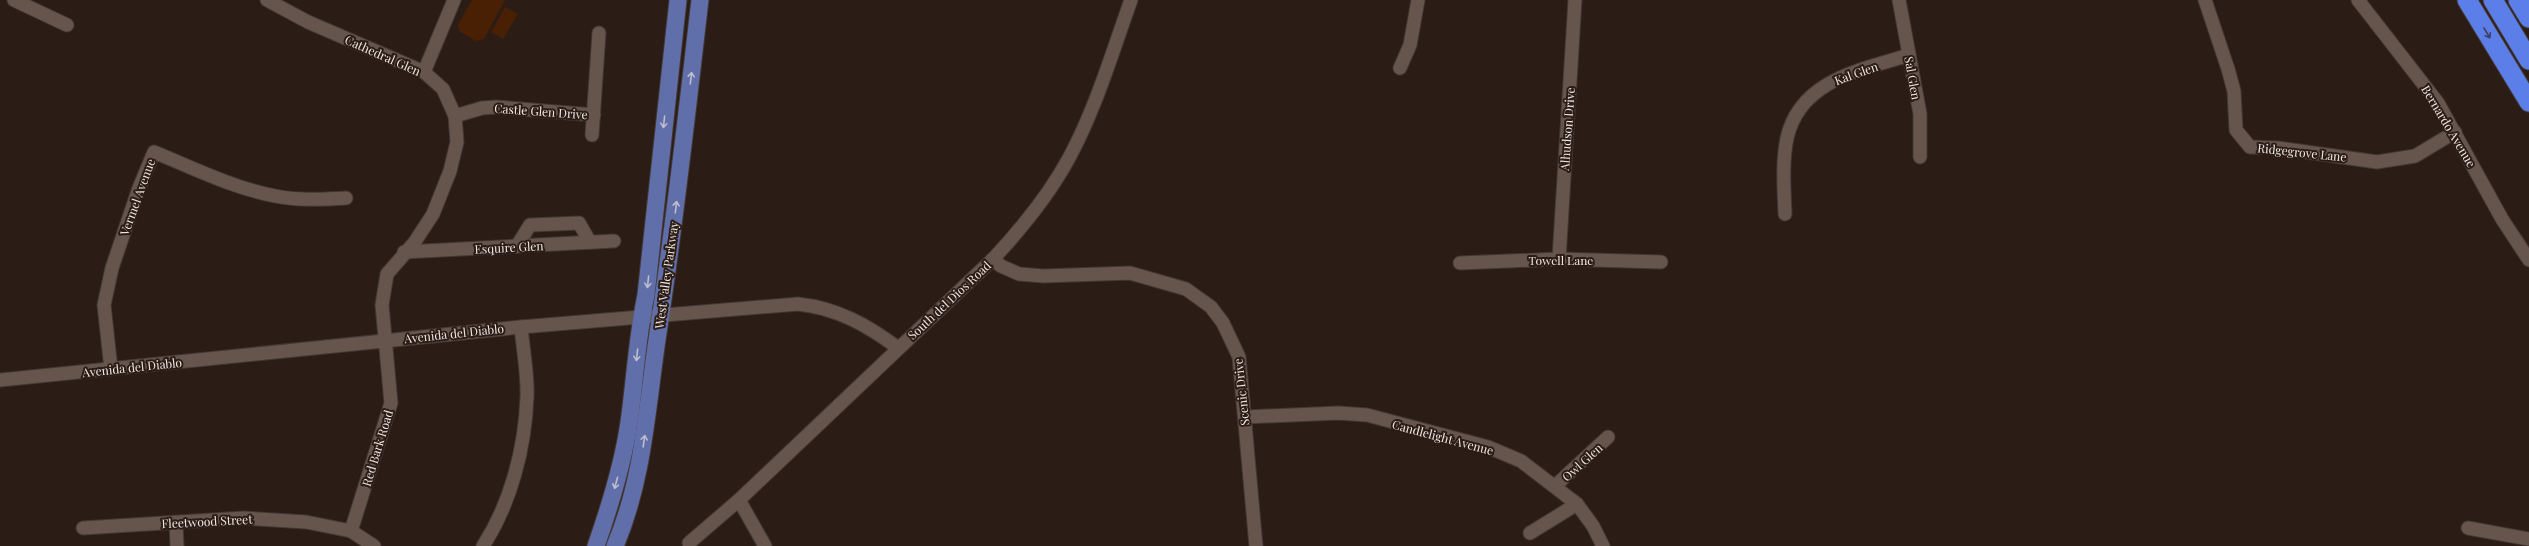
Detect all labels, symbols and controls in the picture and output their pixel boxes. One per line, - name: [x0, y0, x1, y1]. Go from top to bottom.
- one-way arrow: [2484, 27, 2492, 39]
- street label: Cathedral Glen: [343, 31, 423, 79]
- street label: Sal Glen: [1901, 55, 1925, 101]
- street label: Kal Glen: [1832, 58, 1880, 88]
- one-way arrow: [687, 72, 695, 85]
- street label: Bernardo Avenue: [2418, 82, 2480, 170]
- street label: Alhudson Drive: [1556, 87, 1578, 172]
- street label: Castle Glen Drive: [494, 100, 588, 122]
- one-way arrow: [660, 115, 668, 128]
- street label: Ridgegrove Lane: [2257, 139, 2347, 165]
- street label: Vermel Avenue: [115, 156, 158, 239]
- one-way arrow: [672, 201, 679, 214]
- street label: West Valley Parkway: [650, 220, 681, 331]
- street label: Esquire Glen: [474, 237, 544, 257]
- street label: Towell Lane: [1529, 252, 1593, 268]
- street label: South del Dios Road: [904, 257, 994, 343]
- one-way arrow: [644, 275, 651, 288]
- street label: Avenida del Diablo: [402, 320, 505, 346]
- one-way arrow: [633, 348, 641, 361]
- street label: Avenida del Diablo: [80, 354, 183, 380]
- street label: Scenic Drive: [1230, 358, 1252, 426]
- street label: Red Bark Road: [358, 408, 396, 488]
- street label: Candlelight Avenue: [1391, 416, 1495, 458]
- one-way arrow: [640, 435, 648, 448]
- street label: Owl Glen: [1558, 440, 1606, 484]
- one-way arrow: [612, 476, 620, 489]
- street label: Fleetwood Street: [161, 511, 254, 531]

